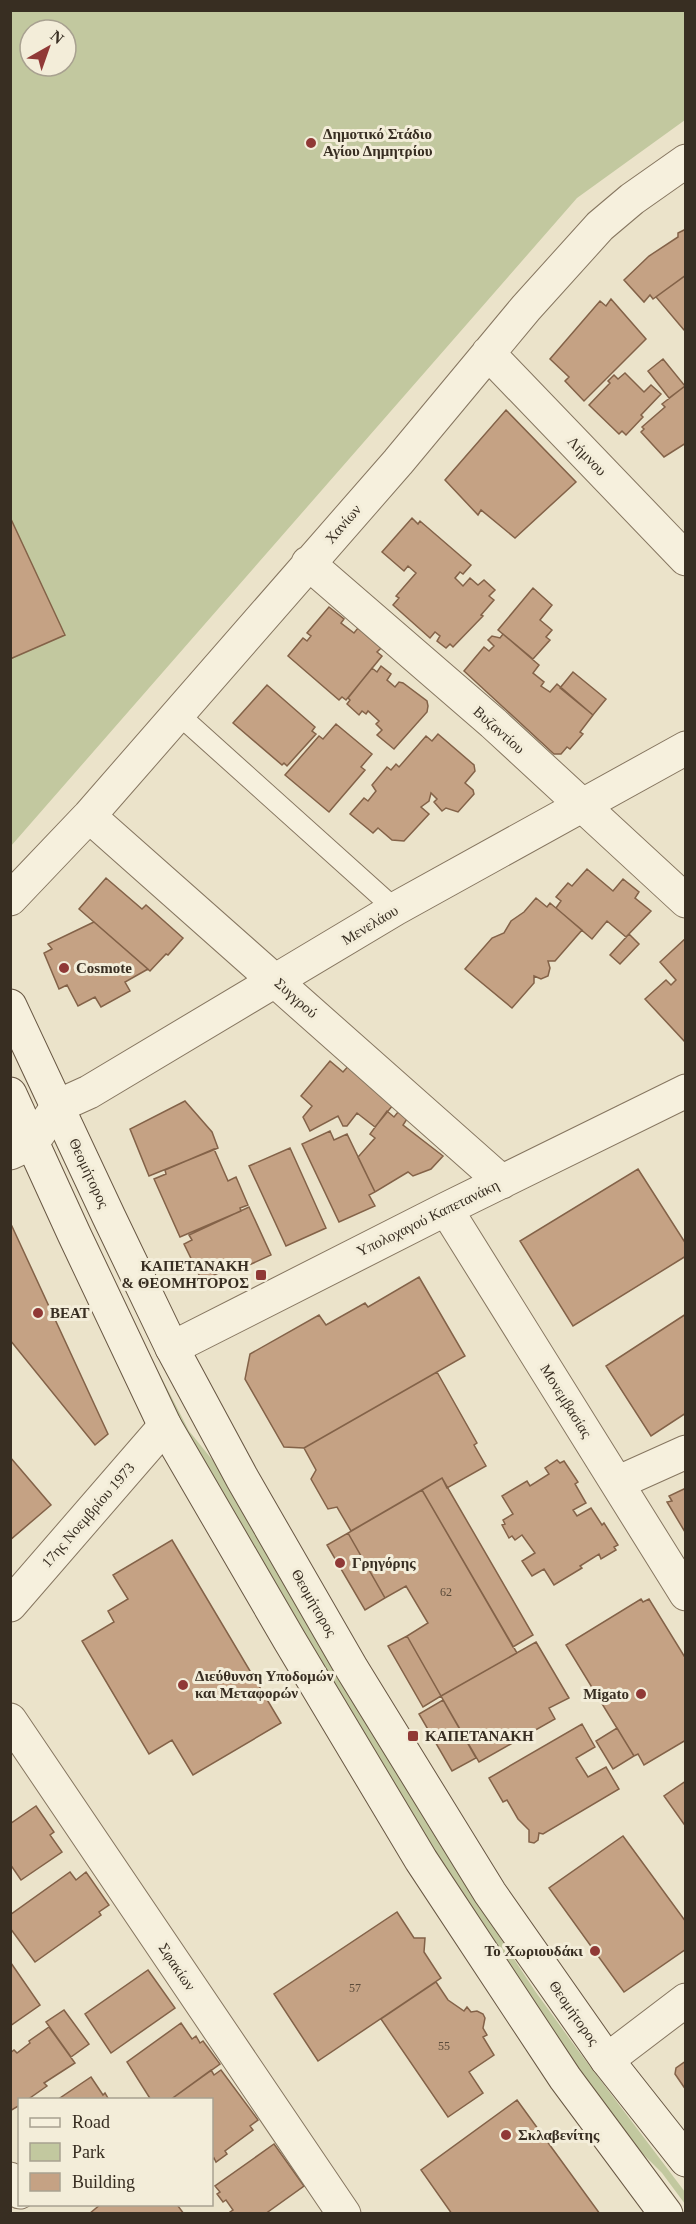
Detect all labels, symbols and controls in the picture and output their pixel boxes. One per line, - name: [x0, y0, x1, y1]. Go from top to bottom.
- north arrow: [18, 18, 78, 78]
- text: N: [47, 27, 68, 47]
- place label: Δημοτικό Στάδιο Αγίου Δημητρίου: [323, 126, 433, 159]
- marker: Δημοτικό Στάδιο Αγίου Δημητρίου: [304, 136, 318, 150]
- street label: Λήμνου: [564, 433, 610, 479]
- street label: Χανίων: [322, 501, 364, 547]
- street label: Βυζαντίου: [470, 703, 528, 757]
- street label: Μενελάου: [339, 902, 401, 948]
- place label: Cosmote: [76, 960, 132, 976]
- marker: Cosmote: [57, 961, 71, 975]
- street label: Συγγρού: [271, 975, 321, 1021]
- street label: Θεομήτορος: [66, 1136, 112, 1210]
- street label: Υπολοχαγού Καπετανάκη: [354, 1177, 502, 1259]
- place label: ΚΑΠΕΤΑΝΑΚΗ & ΘΕΟΜΗΤΟΡΟΣ: [122, 1258, 249, 1291]
- marker: ΚΑΠΕΤΑΝΑΚΗ & ΘΕΟΜΗΤΟΡΟΣ: [254, 1268, 268, 1282]
- place label: ΒΕΑΤ: [50, 1305, 89, 1321]
- marker: ΒΕΑΤ: [31, 1306, 45, 1320]
- street label: Μονεμβασίας: [537, 1361, 595, 1441]
- street label: 17ης Νοεμβρίου 1973: [38, 1460, 138, 1570]
- place label: Γρηγόρης: [352, 1555, 416, 1571]
- marker: Γρηγόρης: [333, 1556, 347, 1570]
- street label: Θεομήτορος: [288, 1567, 340, 1640]
- house number: 62: [440, 1585, 452, 1599]
- place label: Διεύθυνση Υποδομών και Μεταφορών: [195, 1668, 334, 1701]
- marker: Διεύθυνση Υποδομών και Μεταφορών: [176, 1678, 190, 1692]
- place label: Migato: [583, 1686, 629, 1702]
- marker: Migato: [634, 1687, 648, 1701]
- place label: ΚΑΠΕΤΑΝΑΚΗ: [425, 1728, 534, 1744]
- marker: ΚΑΠΕΤΑΝΑΚΗ: [406, 1729, 420, 1743]
- street label: Σφακίων: [155, 1940, 199, 1994]
- place label: Το Χωριουδάκι: [484, 1943, 583, 1959]
- marker: Το Χωριουδάκι: [588, 1944, 602, 1958]
- street label: Θεομήτορος: [546, 1978, 602, 2048]
- house number: 57: [349, 1981, 361, 1995]
- house number: 55: [438, 2039, 450, 2053]
- legend: [18, 2098, 213, 2206]
- text: Road: [72, 2112, 110, 2132]
- place label: Σκλαβενίτης: [518, 2127, 600, 2143]
- marker: Σκλαβενίτης: [499, 2128, 513, 2142]
- text: Park: [72, 2142, 105, 2162]
- text: Building: [72, 2172, 135, 2192]

